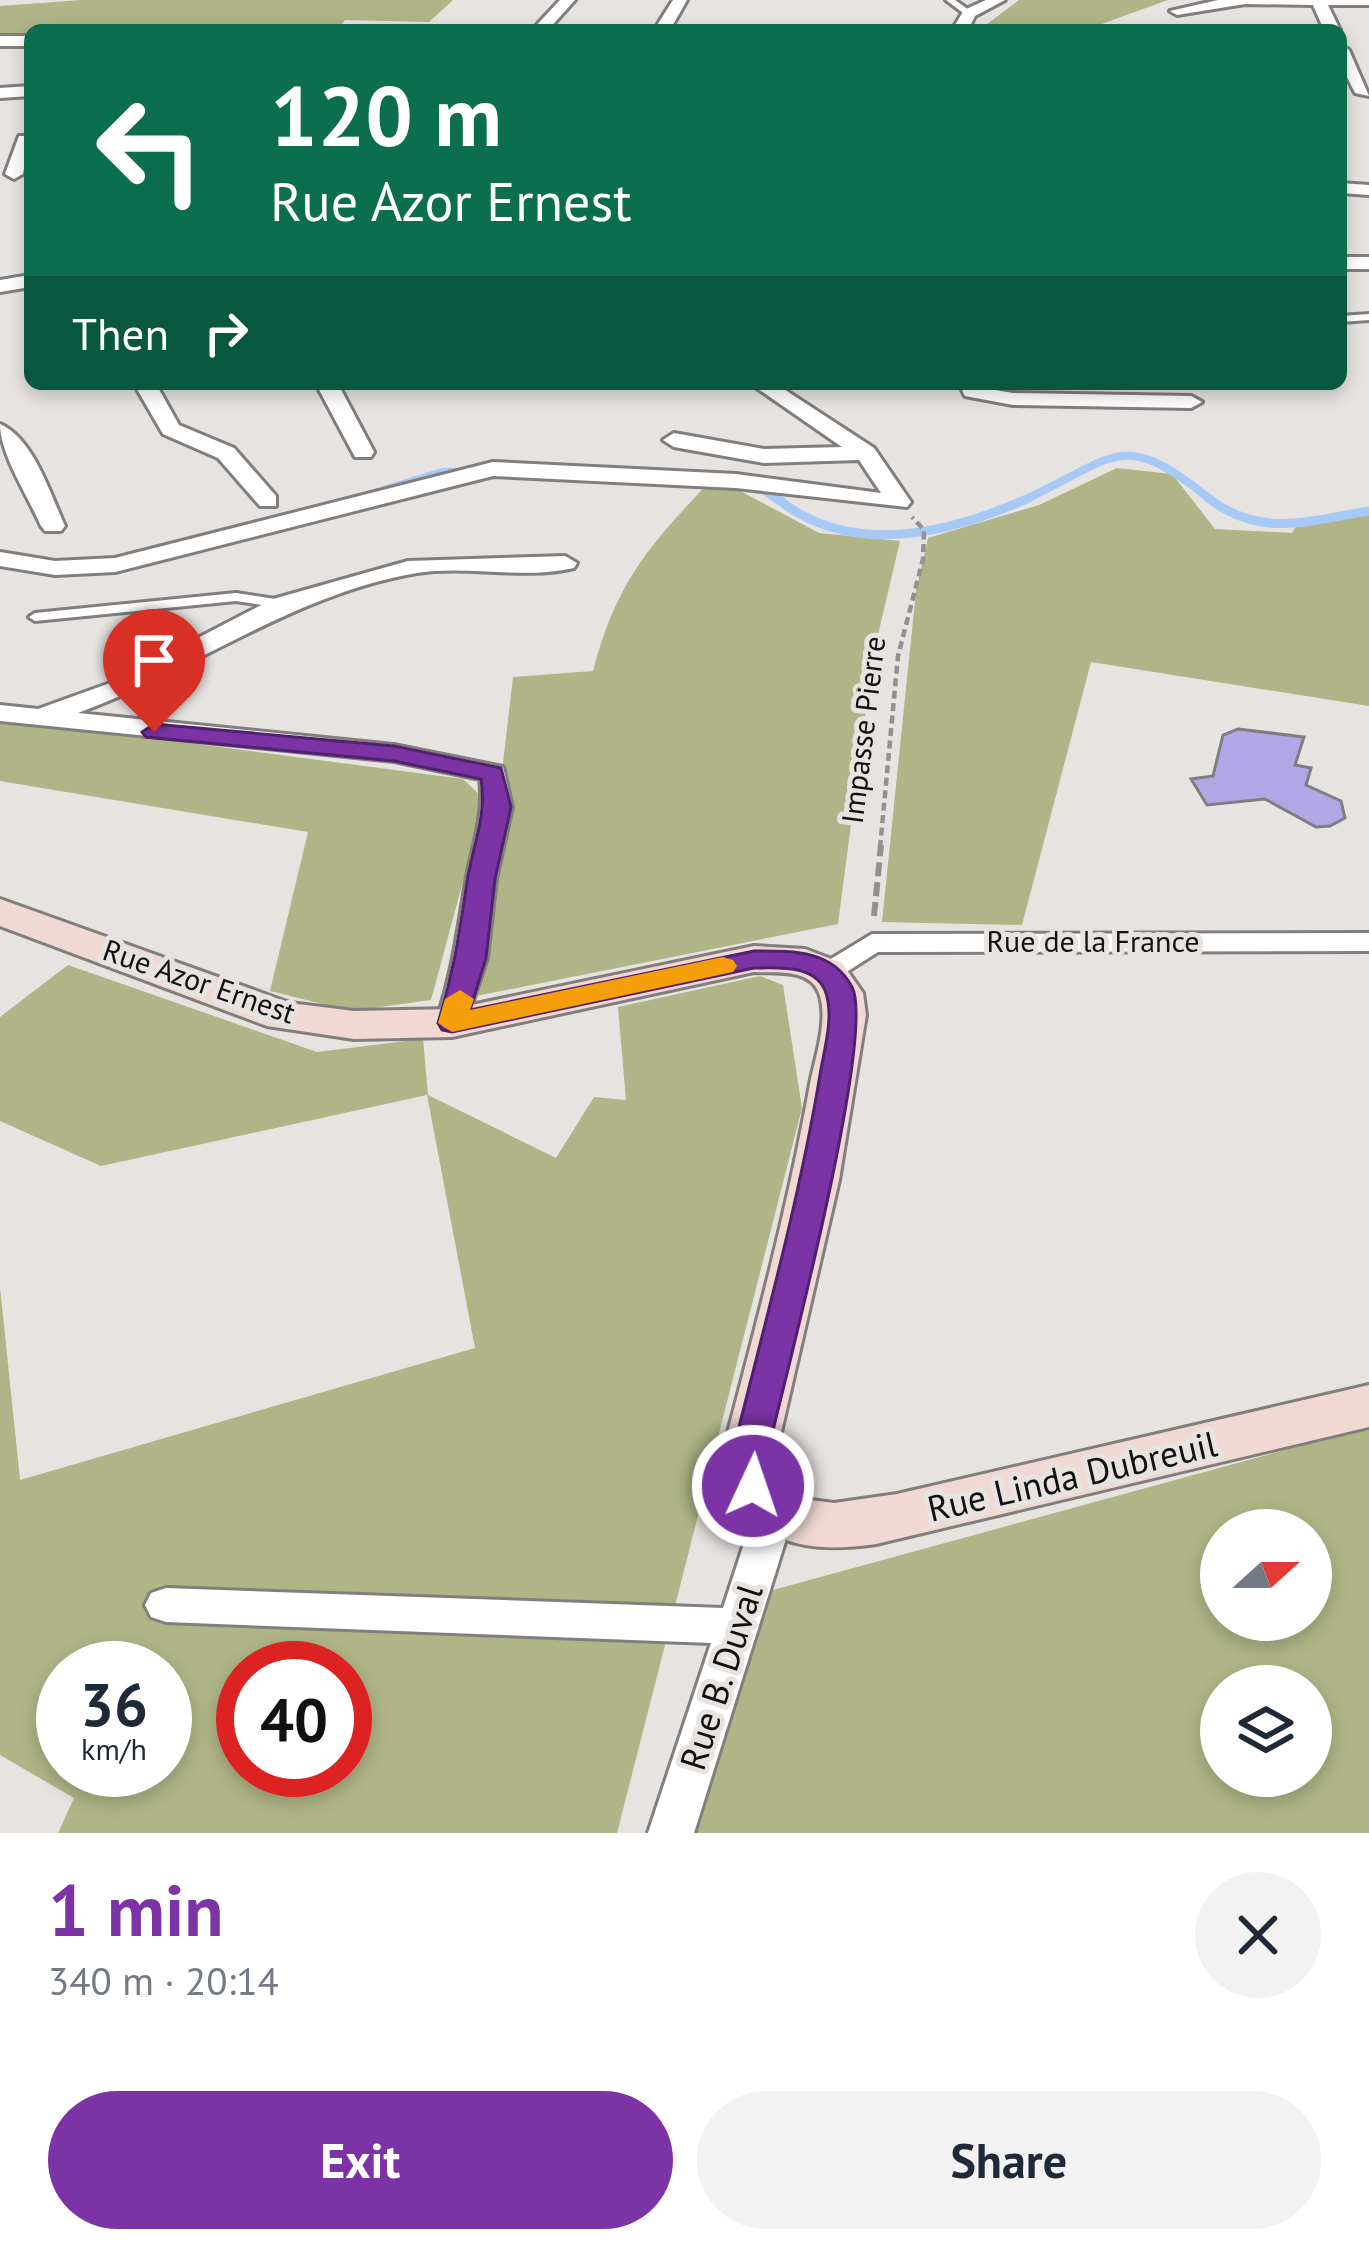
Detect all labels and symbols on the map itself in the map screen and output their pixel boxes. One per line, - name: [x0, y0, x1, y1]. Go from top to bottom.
- pin: [103, 609, 205, 732]
- street label: Impasse Pierre: [832, 634, 893, 826]
- street label: Rue de la France: [986, 921, 1200, 960]
- street label: Rue Azor Ernest: [98, 929, 301, 1032]
- street label: Rue Linda Dubreuil: [923, 1419, 1222, 1532]
- position arrow: [690, 1423, 816, 1549]
- north arrow: [1200, 1509, 1332, 1641]
- street label: Rue B. Duval: [668, 1578, 773, 1776]
- speed limit sign: 40: [216, 1641, 372, 1797]

